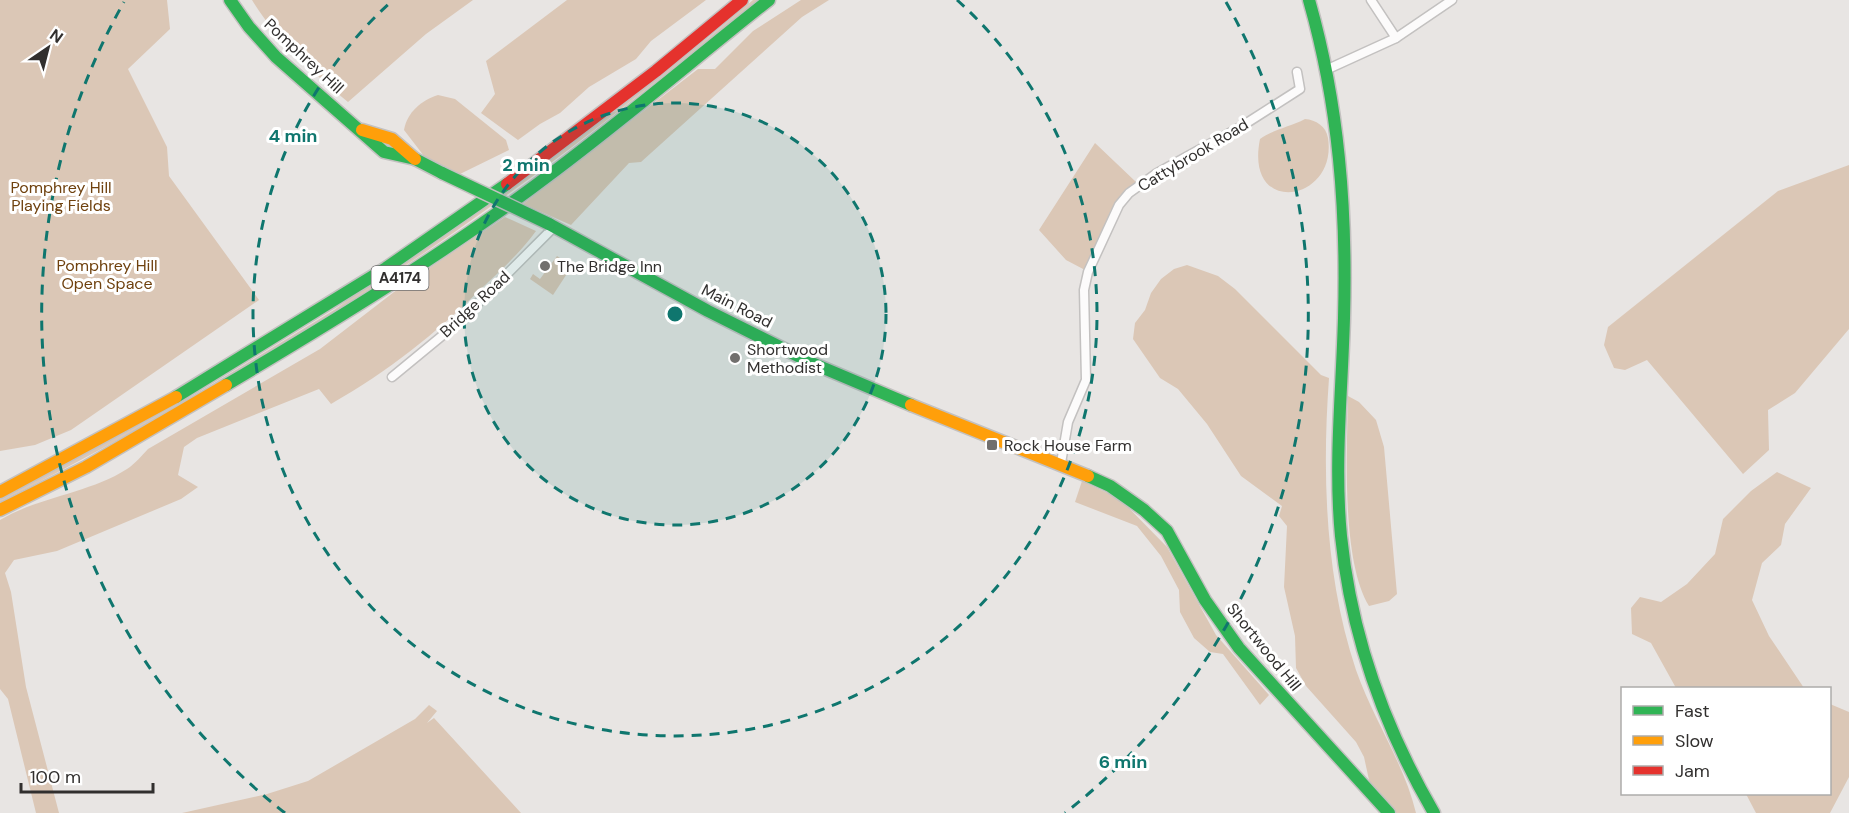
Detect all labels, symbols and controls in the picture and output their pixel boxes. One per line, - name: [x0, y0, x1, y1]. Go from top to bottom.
- street label: Pomphrey Hill: [260, 14, 348, 98]
- north arrow: [18, 18, 78, 78]
- text: N: [46, 24, 67, 48]
- street label: Cattybrook Road: [1134, 114, 1252, 196]
- text: 4 min: [269, 124, 317, 148]
- text: 2 min: [502, 153, 550, 177]
- park label: Pomphrey Hill Playing Fields: [10, 177, 112, 216]
- park label: Pomphrey Hill Open Space: [56, 255, 158, 294]
- place label: The Bridge Inn: [557, 256, 662, 277]
- marker: The Bridge Inn: [538, 259, 552, 273]
- road number: A4174: [372, 266, 428, 290]
- street label: Bridge Road: [435, 266, 515, 342]
- street label: Main Road: [698, 279, 776, 333]
- centre of rings: [665, 304, 685, 324]
- place label: Shortwood Methodist: [747, 339, 828, 378]
- marker: Shortwood Methodist: [728, 351, 742, 365]
- place label: Rock House Farm: [1004, 435, 1132, 456]
- marker: Rock House Farm: [985, 438, 999, 452]
- street label: Shortwood Hill: [1222, 599, 1306, 695]
- legend: [1621, 687, 1831, 795]
- text: Fast: [1675, 699, 1710, 723]
- text: Slow: [1675, 729, 1714, 753]
- text: 6 min: [1099, 750, 1147, 774]
- scale bar: [21, 756, 153, 794]
- text: Jam: [1675, 759, 1710, 783]
- text: 100 m: [30, 765, 81, 789]

